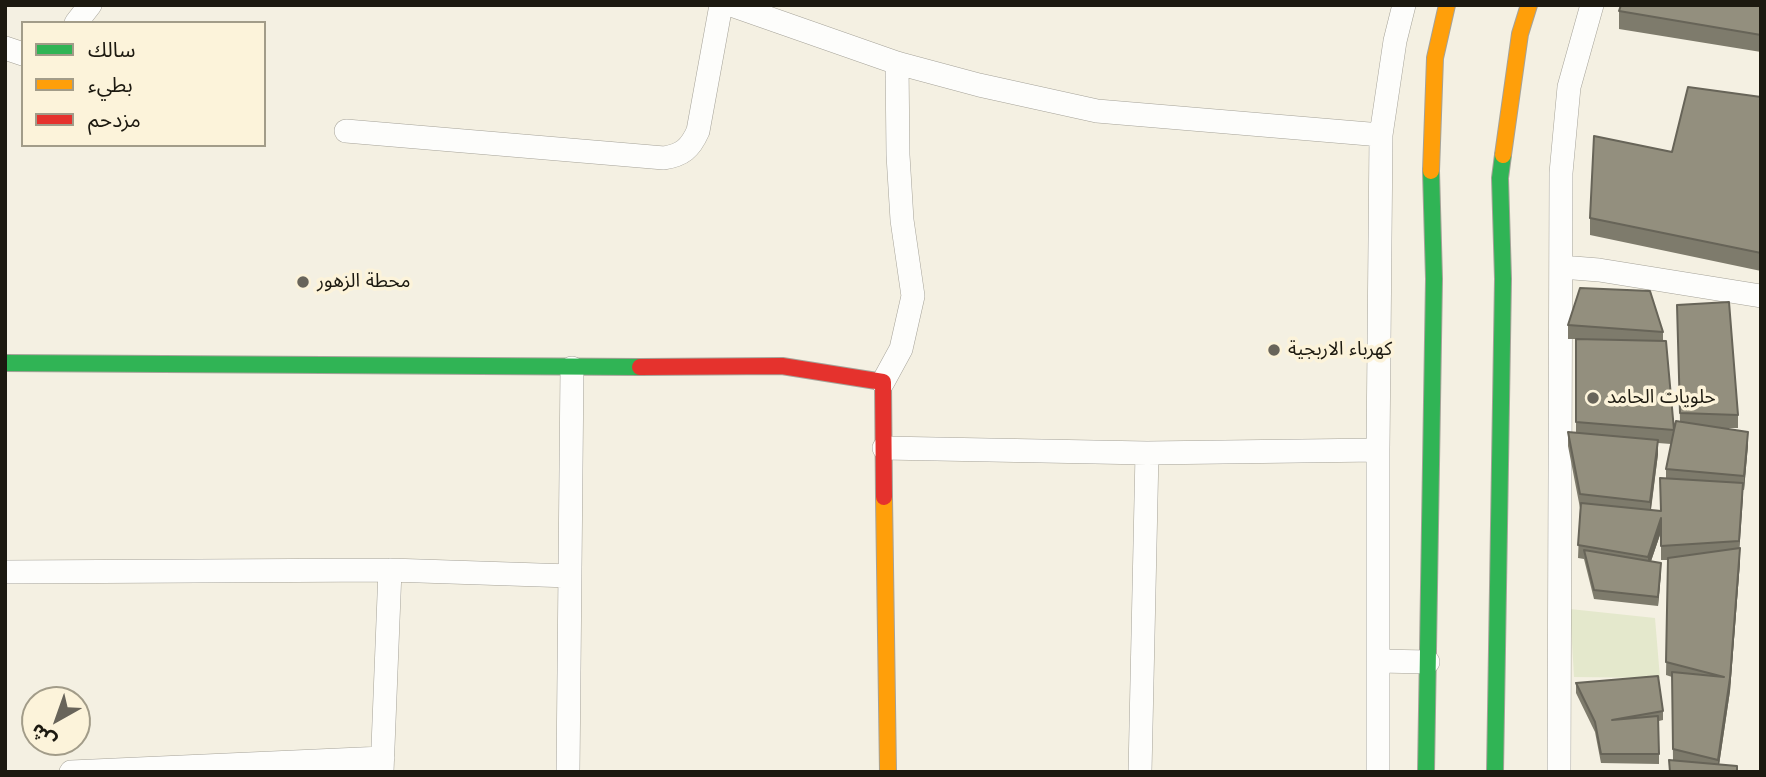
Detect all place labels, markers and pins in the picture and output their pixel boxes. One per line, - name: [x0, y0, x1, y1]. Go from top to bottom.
- place label: محطة الزهور: [317, 271, 411, 293]
- marker: محطة الزهور: [295, 274, 311, 290]
- place label: كهرباء الاربجية: [1288, 339, 1392, 361]
- marker: كهرباء الاربجية: [1266, 342, 1282, 358]
- place label: حلويات الحامد: [1607, 387, 1716, 409]
- marker: حلويات الحامد: [1585, 390, 1601, 406]

